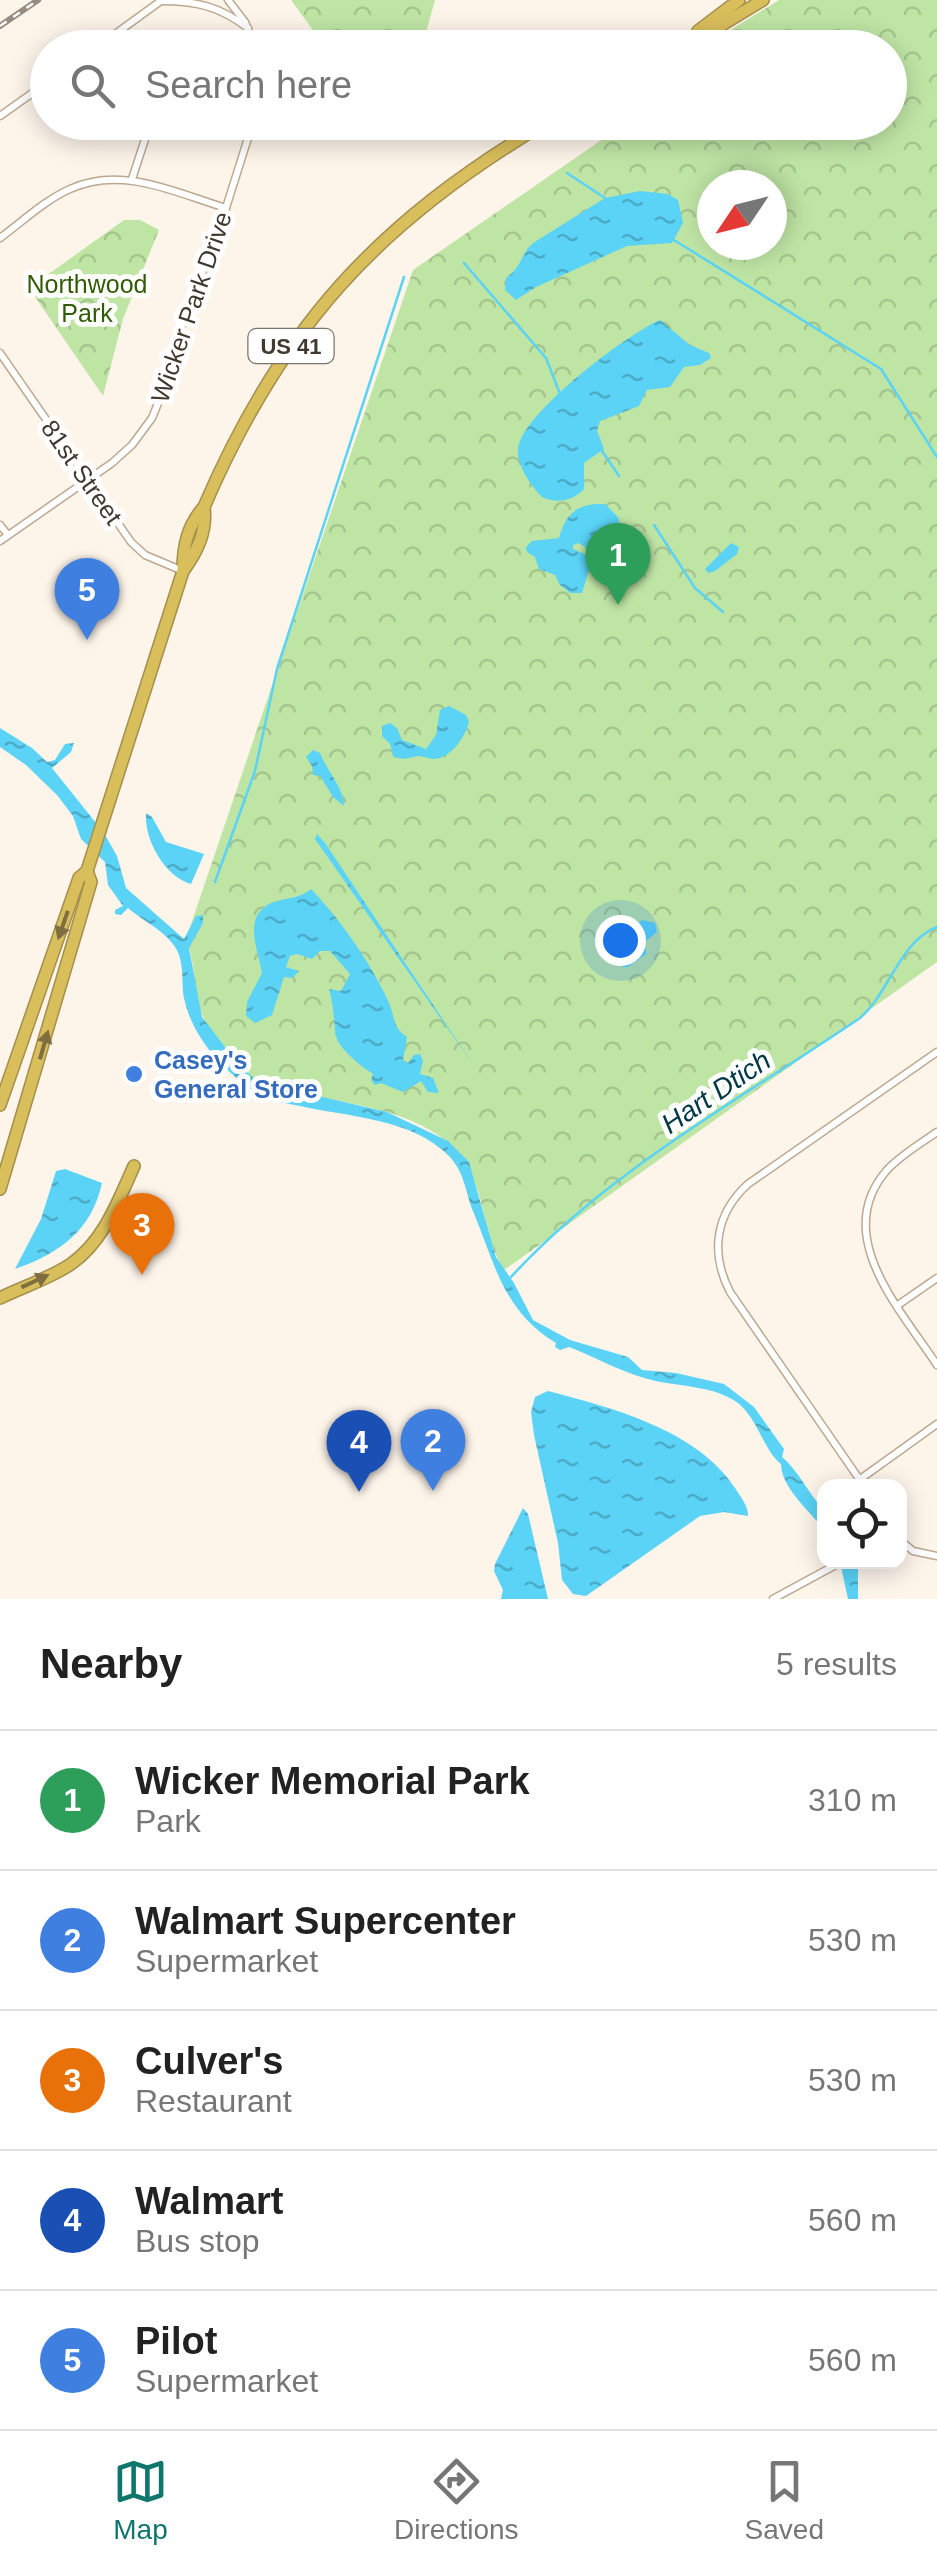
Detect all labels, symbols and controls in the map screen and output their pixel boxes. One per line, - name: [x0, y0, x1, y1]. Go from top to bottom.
- search box: [30, 30, 907, 140]
- icon: search: [65, 58, 120, 113]
- text: Search here: [145, 64, 352, 106]
- north arrow: [697, 170, 787, 260]
- street label: Wicker Park Drive: [145, 208, 237, 406]
- park label: Northwood Park: [27, 270, 147, 327]
- road number: US 41: [248, 329, 334, 363]
- street label: 81st Street: [36, 414, 128, 530]
- pin: 1: [586, 522, 650, 605]
- pin: 5: [54, 558, 120, 640]
- one-way arrow: [54, 911, 69, 941]
- your location: [595, 915, 646, 966]
- one-way arrow: [36, 1029, 52, 1060]
- water label: Hart Dtich: [656, 1044, 776, 1140]
- place label: Casey's General Store: [154, 1046, 318, 1103]
- marker: Casey's General Store: [123, 1063, 145, 1085]
- pin: 3: [110, 1192, 174, 1275]
- one-way arrow: [20, 1273, 49, 1290]
- pin: 2: [400, 1408, 466, 1491]
- pin: 4: [326, 1410, 392, 1492]
- map controls: [817, 1479, 907, 1569]
- button: locate: [817, 1479, 907, 1569]
- text: Nearby: [40, 1640, 182, 1687]
- text: 5 results: [776, 1646, 897, 1682]
- text: Wicker Memorial Park: [135, 1760, 530, 1802]
- text: 1: [64, 1782, 81, 1818]
- text: 310 m: [808, 1782, 897, 1818]
- text: Park: [135, 1803, 201, 1839]
- text: Walmart Supercenter: [135, 1900, 516, 1942]
- text: 2: [64, 1922, 81, 1958]
- text: 530 m: [808, 1922, 897, 1958]
- text: Supermarket: [135, 1943, 318, 1979]
- text: Culver's: [135, 2040, 283, 2082]
- text: 3: [64, 2062, 81, 2098]
- text: 530 m: [808, 2062, 897, 2098]
- text: Restaurant: [135, 2083, 292, 2119]
- text: Walmart: [135, 2180, 284, 2222]
- text: 4: [64, 2202, 81, 2238]
- text: 560 m: [808, 2202, 897, 2238]
- text: Bus stop: [135, 2223, 260, 2259]
- text: Pilot: [135, 2320, 217, 2362]
- text: 5: [64, 2342, 81, 2378]
- text: 560 m: [808, 2342, 897, 2378]
- text: Supermarket: [135, 2363, 318, 2399]
- tab: Map: [113, 2454, 168, 2546]
- tab: Directions: [394, 2454, 519, 2546]
- tab: Saved: [745, 2454, 824, 2546]

